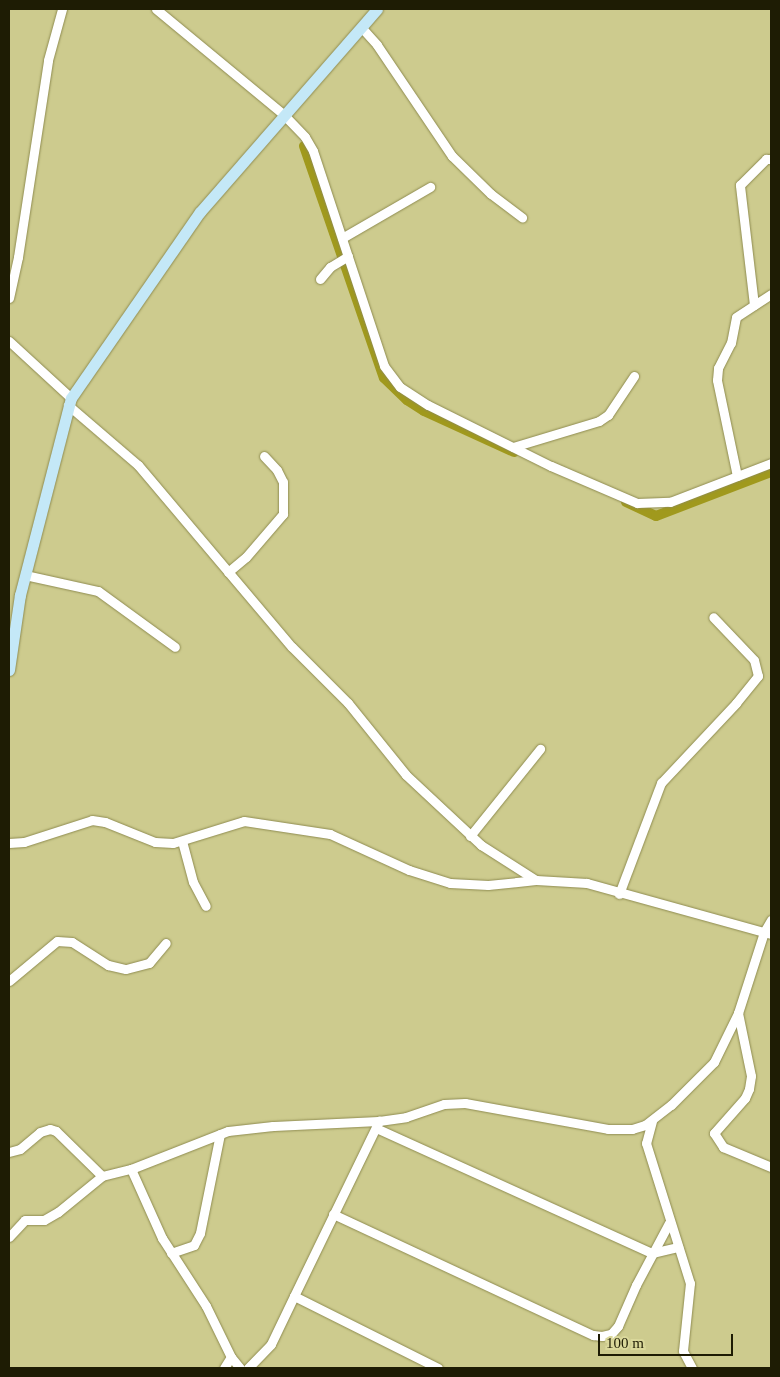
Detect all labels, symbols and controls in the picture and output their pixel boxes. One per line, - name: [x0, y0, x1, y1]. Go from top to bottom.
- scale bar: [600, 1324, 735, 1356]
- text: 100 m: [606, 1335, 644, 1351]

